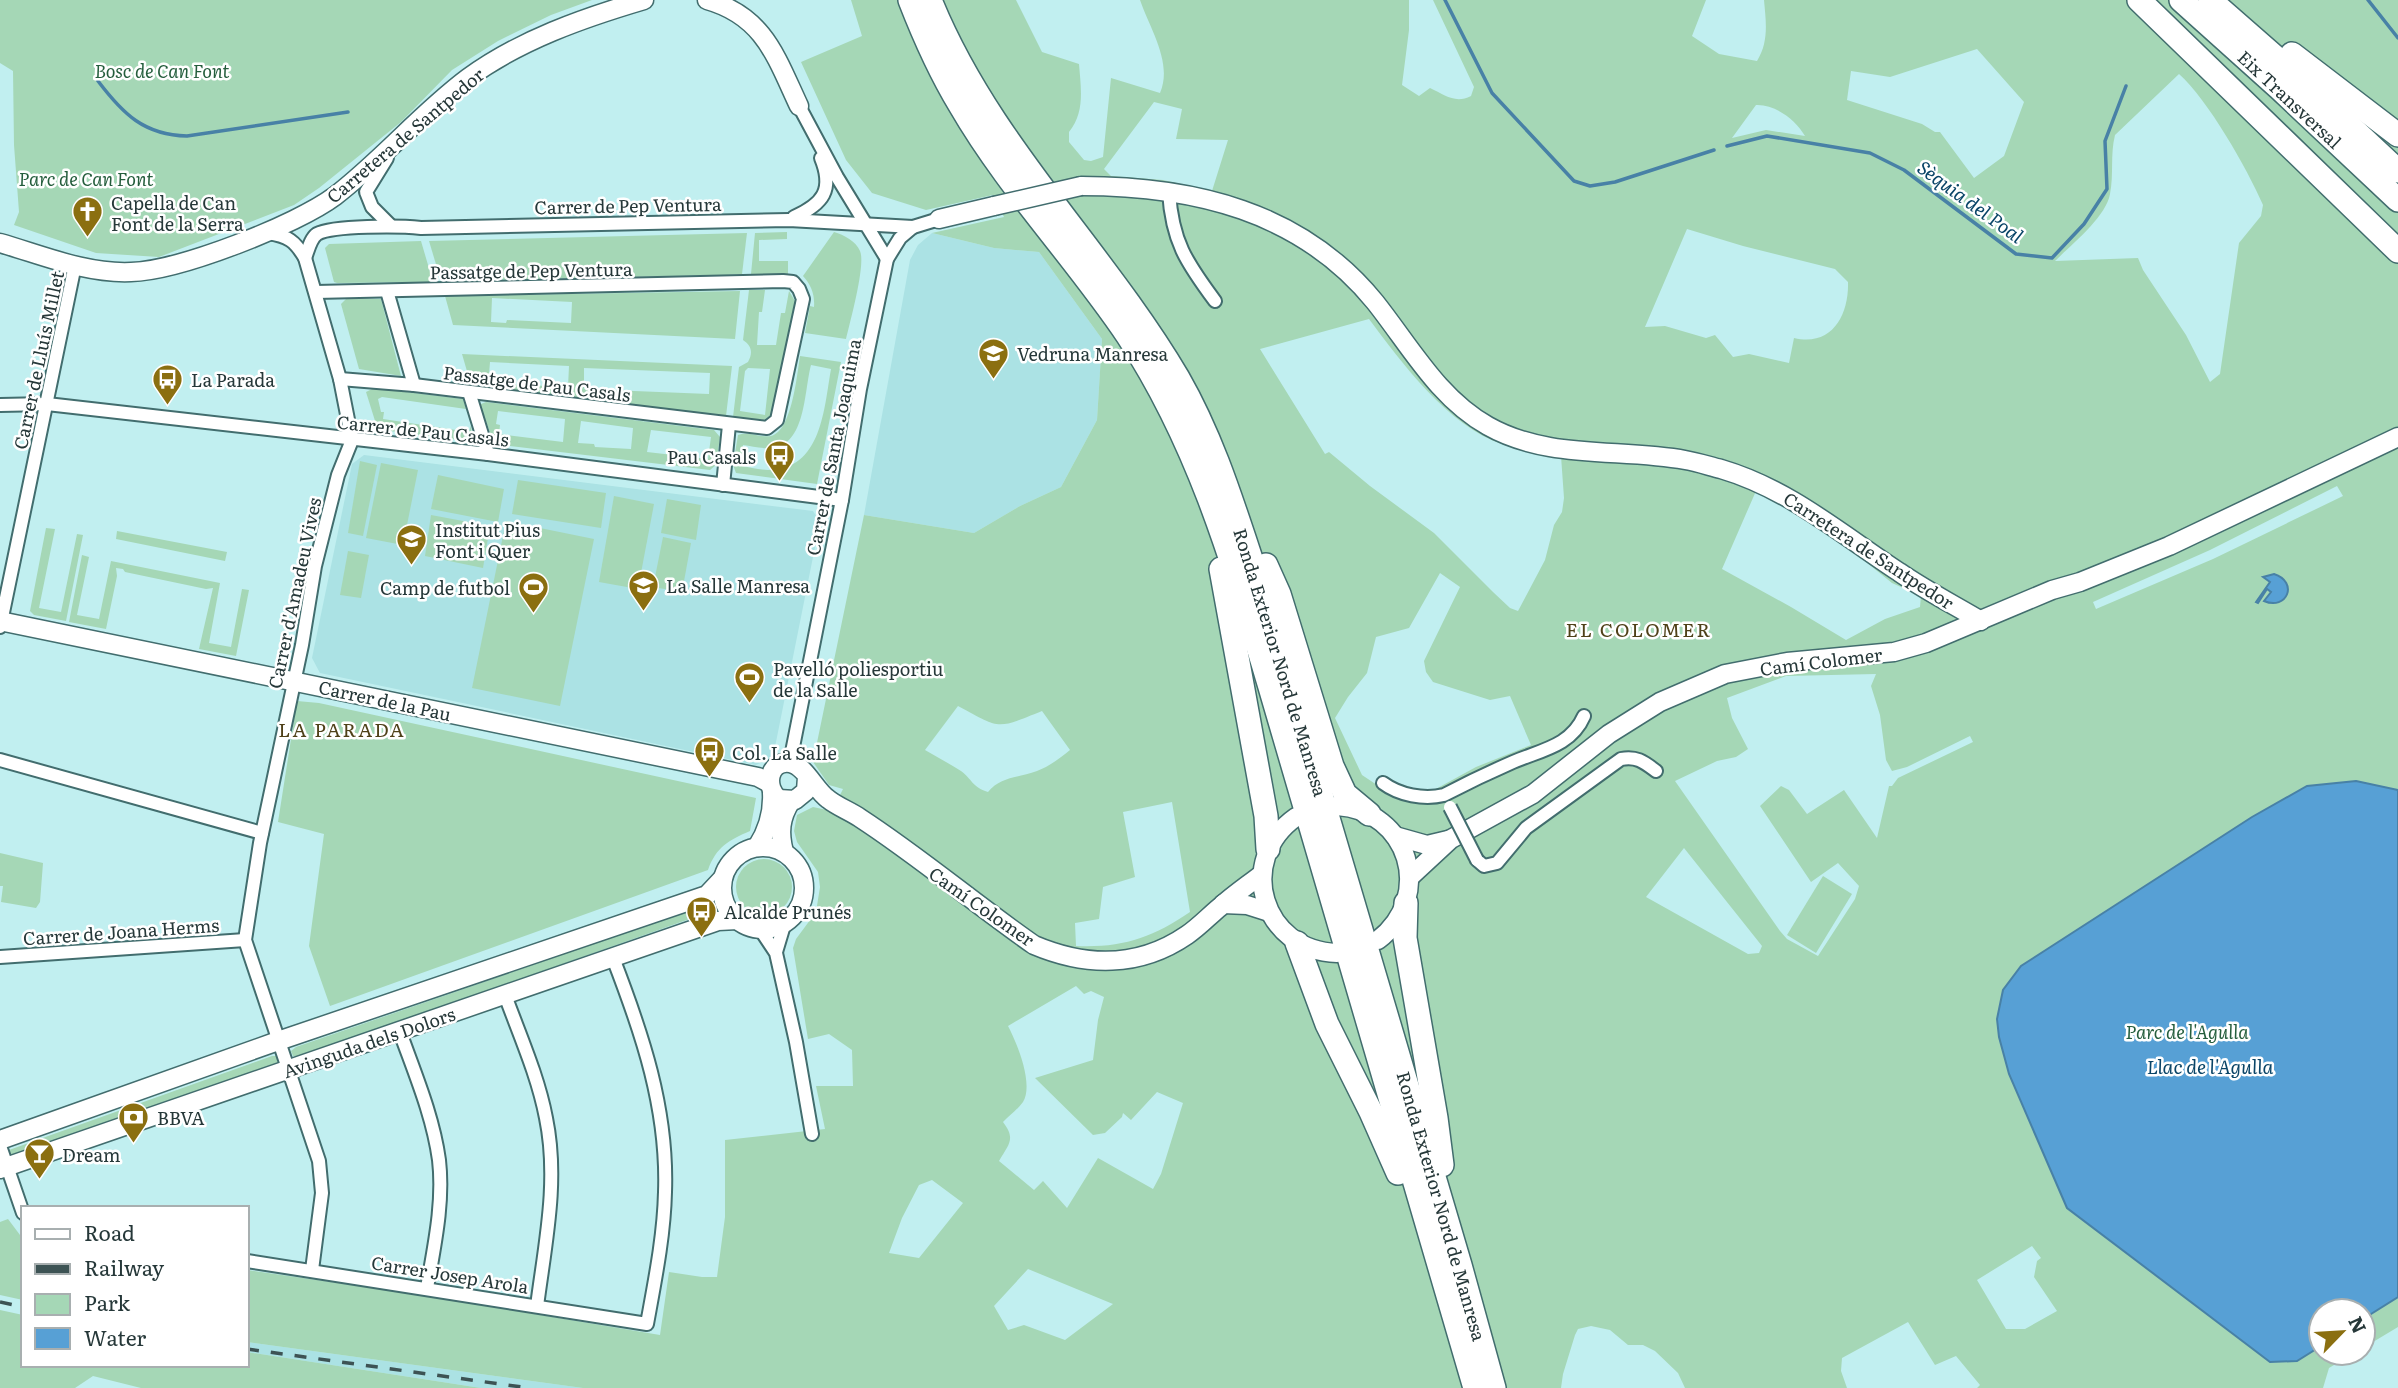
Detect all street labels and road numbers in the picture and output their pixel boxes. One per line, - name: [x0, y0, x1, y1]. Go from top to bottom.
- street label: Eix Transversal: [2232, 44, 2348, 154]
- street label: Carretera de Santpedor: [320, 61, 490, 209]
- street label: Carrer de Pep Ventura: [534, 190, 722, 220]
- street label: Passatge de Pep Ventura: [429, 255, 633, 285]
- street label: Carrer de Lluís Millet: [6, 268, 70, 452]
- street label: Carrer de Santa Joaquima: [799, 336, 867, 558]
- street label: Passatge de Pau Casals: [442, 358, 632, 408]
- street label: Carrer de Pau Casals: [336, 408, 510, 452]
- street label: Carretera de Santpedor: [1778, 485, 1960, 616]
- street label: Carrer d'Amadeu Vives: [261, 495, 327, 691]
- street label: Ronda Exterior Nord de Manresa: [1227, 525, 1335, 800]
- street label: Camí Colomer: [1758, 640, 1884, 682]
- street label: Carrer de la Pau: [316, 673, 454, 727]
- street label: Camí Colomer: [924, 860, 1041, 953]
- street label: Carrer de Joana Herms: [22, 911, 220, 951]
- street label: Avinguda dels Dolors: [279, 1000, 459, 1084]
- street label: Ronda Exterior Nord de Manresa: [1391, 1068, 1494, 1344]
- street label: Carrer Josep Arola: [369, 1248, 531, 1300]

